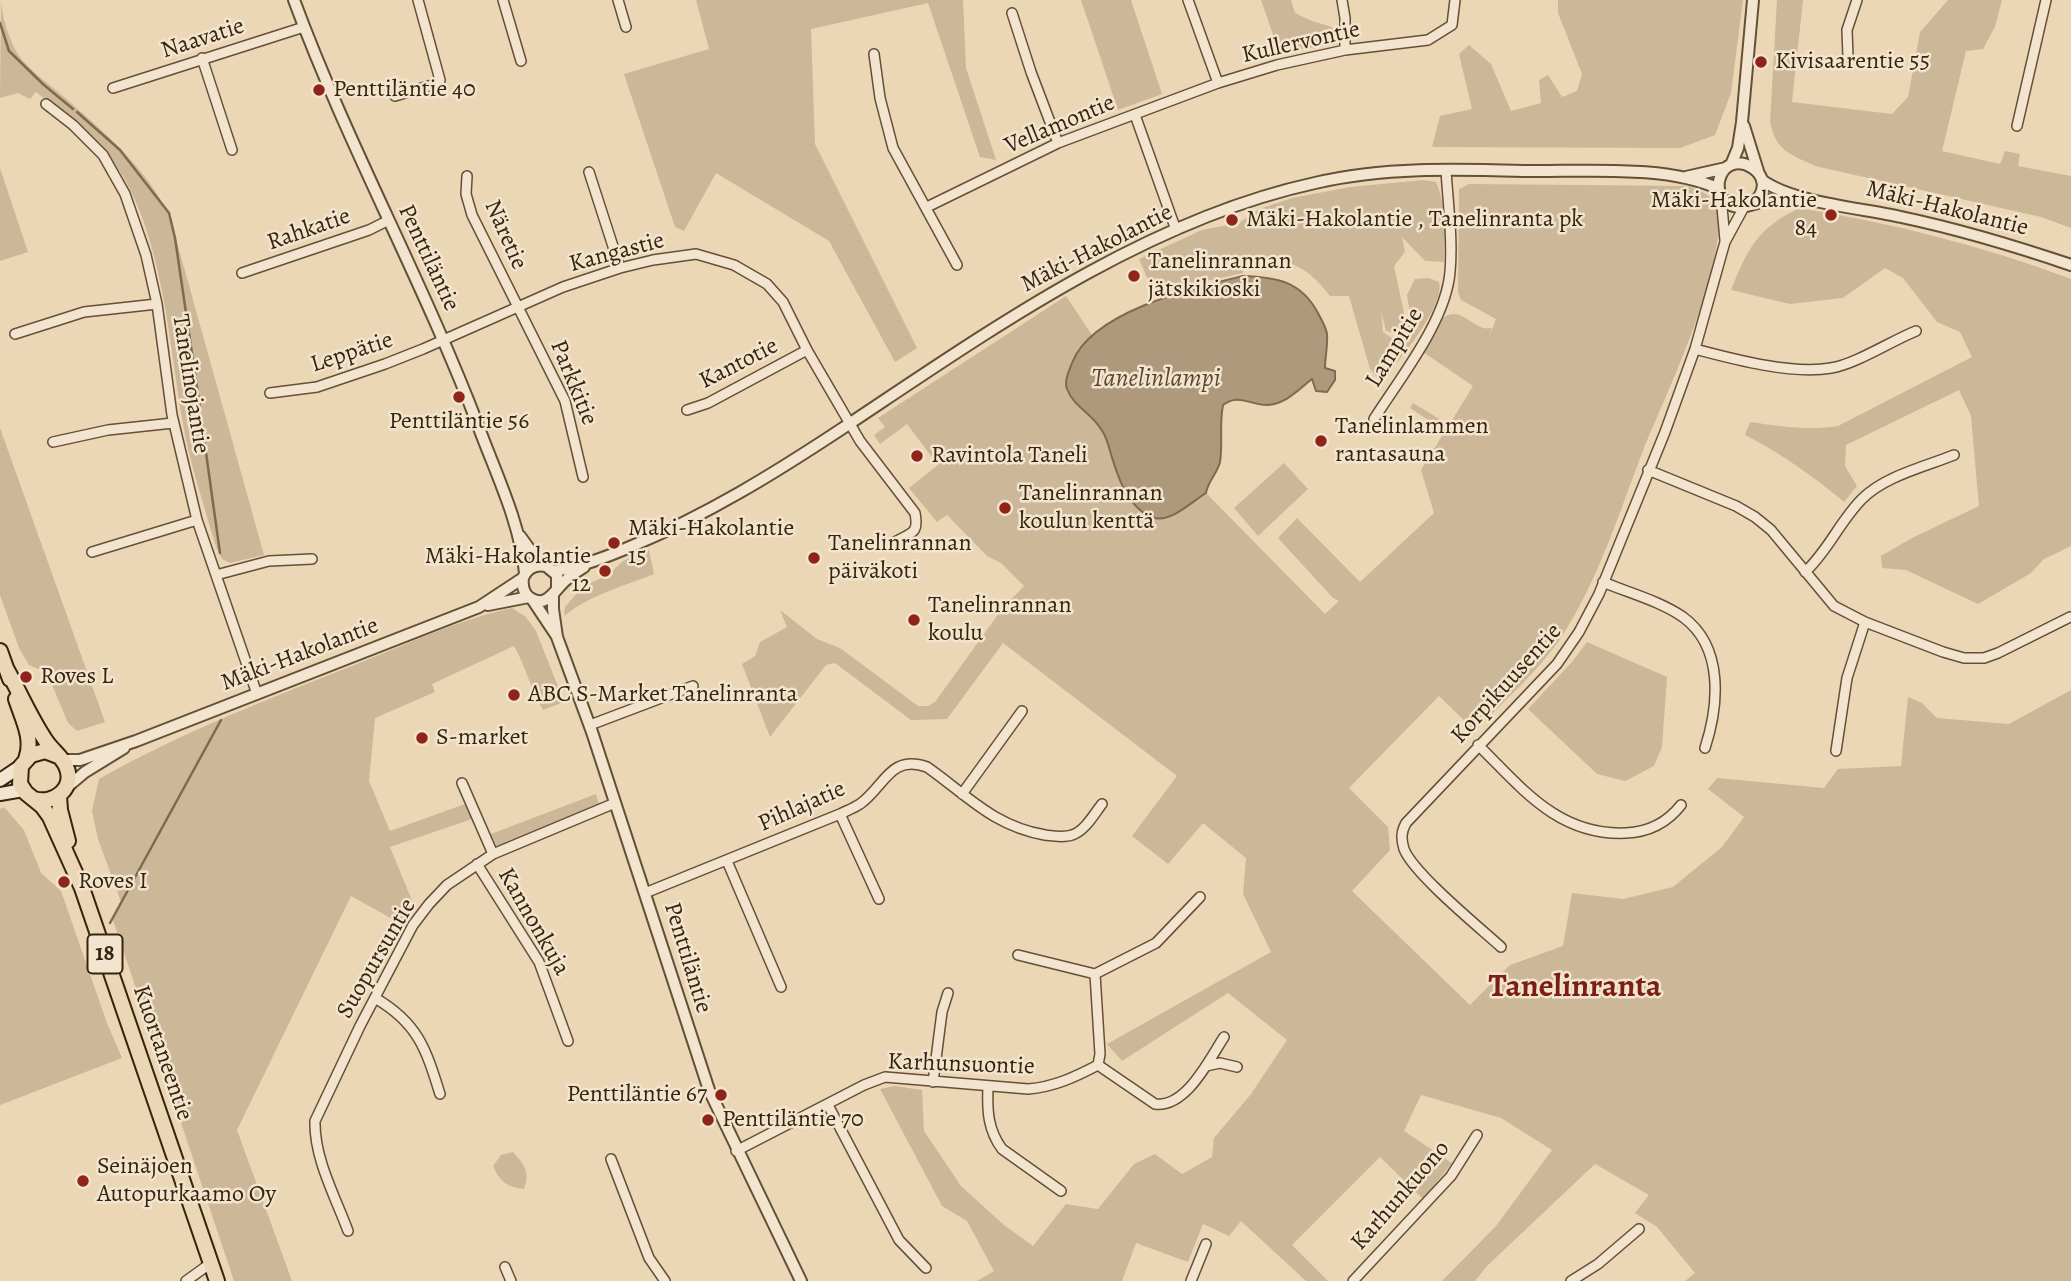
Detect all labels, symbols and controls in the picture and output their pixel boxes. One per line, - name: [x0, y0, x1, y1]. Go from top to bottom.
- street label: Naavatie: [158, 12, 248, 66]
- street label: Kullervontie: [1239, 15, 1363, 71]
- place label: Kivisaarentie 55: [1775, 48, 1930, 76]
- marker: Kivisaarentie 55: [1753, 54, 1769, 70]
- place label: Penttiläntie 40: [333, 76, 476, 104]
- marker: Penttiläntie 40: [311, 82, 327, 98]
- street label: Vellamontie: [1001, 89, 1119, 161]
- street label: Mäki-Hakolantie: [1863, 175, 2031, 243]
- place label: Mäki-Hakolantie 84: [1651, 187, 1817, 243]
- street label: Näretie: [477, 196, 533, 274]
- street label: Mäki-Hakolantie: [1016, 198, 1178, 300]
- street label: Penttiläntie: [391, 200, 465, 316]
- street label: Rahkatie: [264, 202, 354, 258]
- place label: Mäki-Hakolantie , Tanelinranta pk: [1246, 206, 1583, 234]
- marker: Mäki-Hakolantie 84: [1823, 207, 1839, 223]
- marker: Mäki-Hakolantie , Tanelinranta pk: [1224, 212, 1240, 228]
- street label: Kangastie: [566, 227, 668, 279]
- place label: Tanelinrannan jätskikioski: [1148, 248, 1292, 304]
- marker: Tanelinrannan jätskikioski: [1126, 268, 1142, 284]
- street label: Lampitie: [1360, 303, 1430, 393]
- street label: Tanelinojantie: [165, 312, 215, 456]
- street label: Leppätie: [307, 326, 397, 380]
- street label: Kantotie: [695, 332, 783, 396]
- street label: Parkkitie: [543, 336, 603, 430]
- water label: Tanelinlampi: [1091, 364, 1221, 396]
- marker: Penttiläntie 56: [451, 389, 467, 405]
- place label: Penttiläntie 56: [389, 408, 529, 436]
- place label: Tanelinlammen rantasauna: [1335, 413, 1489, 469]
- marker: Tanelinlammen rantasauna: [1313, 433, 1329, 449]
- place label: Ravintola Taneli: [931, 442, 1088, 470]
- marker: Ravintola Taneli: [909, 448, 925, 464]
- place label: Tanelinrannan koulun kenttä: [1019, 480, 1163, 536]
- marker: Tanelinrannan koulun kenttä: [997, 500, 1013, 516]
- place label: Mäki-Hakolantie 15: [628, 515, 794, 571]
- place label: Tanelinrannan päiväkoti: [828, 530, 972, 586]
- marker: Mäki-Hakolantie 15: [606, 535, 622, 551]
- place label: Mäki-Hakolantie 12: [425, 543, 591, 599]
- marker: Tanelinrannan päiväkoti: [806, 550, 822, 566]
- marker: Mäki-Hakolantie 12: [597, 563, 613, 579]
- place label: Tanelinrannan koulu: [928, 592, 1072, 648]
- street label: Mäki-Hakolantie: [217, 612, 383, 698]
- marker: Tanelinrannan koulu: [906, 612, 922, 628]
- street label: Korpikuusentie: [1446, 618, 1568, 750]
- place label: Roves L: [40, 663, 113, 691]
- marker: Roves L: [18, 669, 34, 685]
- place label: ABC S-Market Tanelinranta: [528, 681, 798, 709]
- marker: ABC S-Market Tanelinranta: [506, 687, 522, 703]
- place label: S-market: [436, 724, 528, 752]
- marker: S-market: [414, 730, 430, 746]
- street label: Pihlajatie: [754, 775, 850, 839]
- street label: Kannonkuja: [491, 863, 575, 981]
- place label: Roves I: [78, 868, 148, 896]
- marker: Roves I: [56, 874, 72, 890]
- street label: Suopursuntie: [331, 894, 423, 1024]
- street label: Penttiläntie: [657, 899, 717, 1017]
- road number: 18: [88, 934, 122, 973]
- district label: Tanelinranta: [1488, 969, 1662, 1007]
- street label: Kuortaneentie: [125, 982, 199, 1124]
- street label: Karhunsuontie: [887, 1048, 1035, 1082]
- place label: Penttiläntie 67: [567, 1081, 707, 1109]
- marker: Penttiläntie 67: [713, 1087, 729, 1103]
- place label: Penttiläntie 70: [722, 1106, 864, 1134]
- marker: Penttiläntie 70: [700, 1112, 716, 1128]
- street label: Karhunkuono: [1345, 1135, 1457, 1257]
- place label: Seinäjoen Autopurkaamo Oy: [97, 1153, 276, 1209]
- marker: Seinäjoen Autopurkaamo Oy: [75, 1173, 91, 1189]

